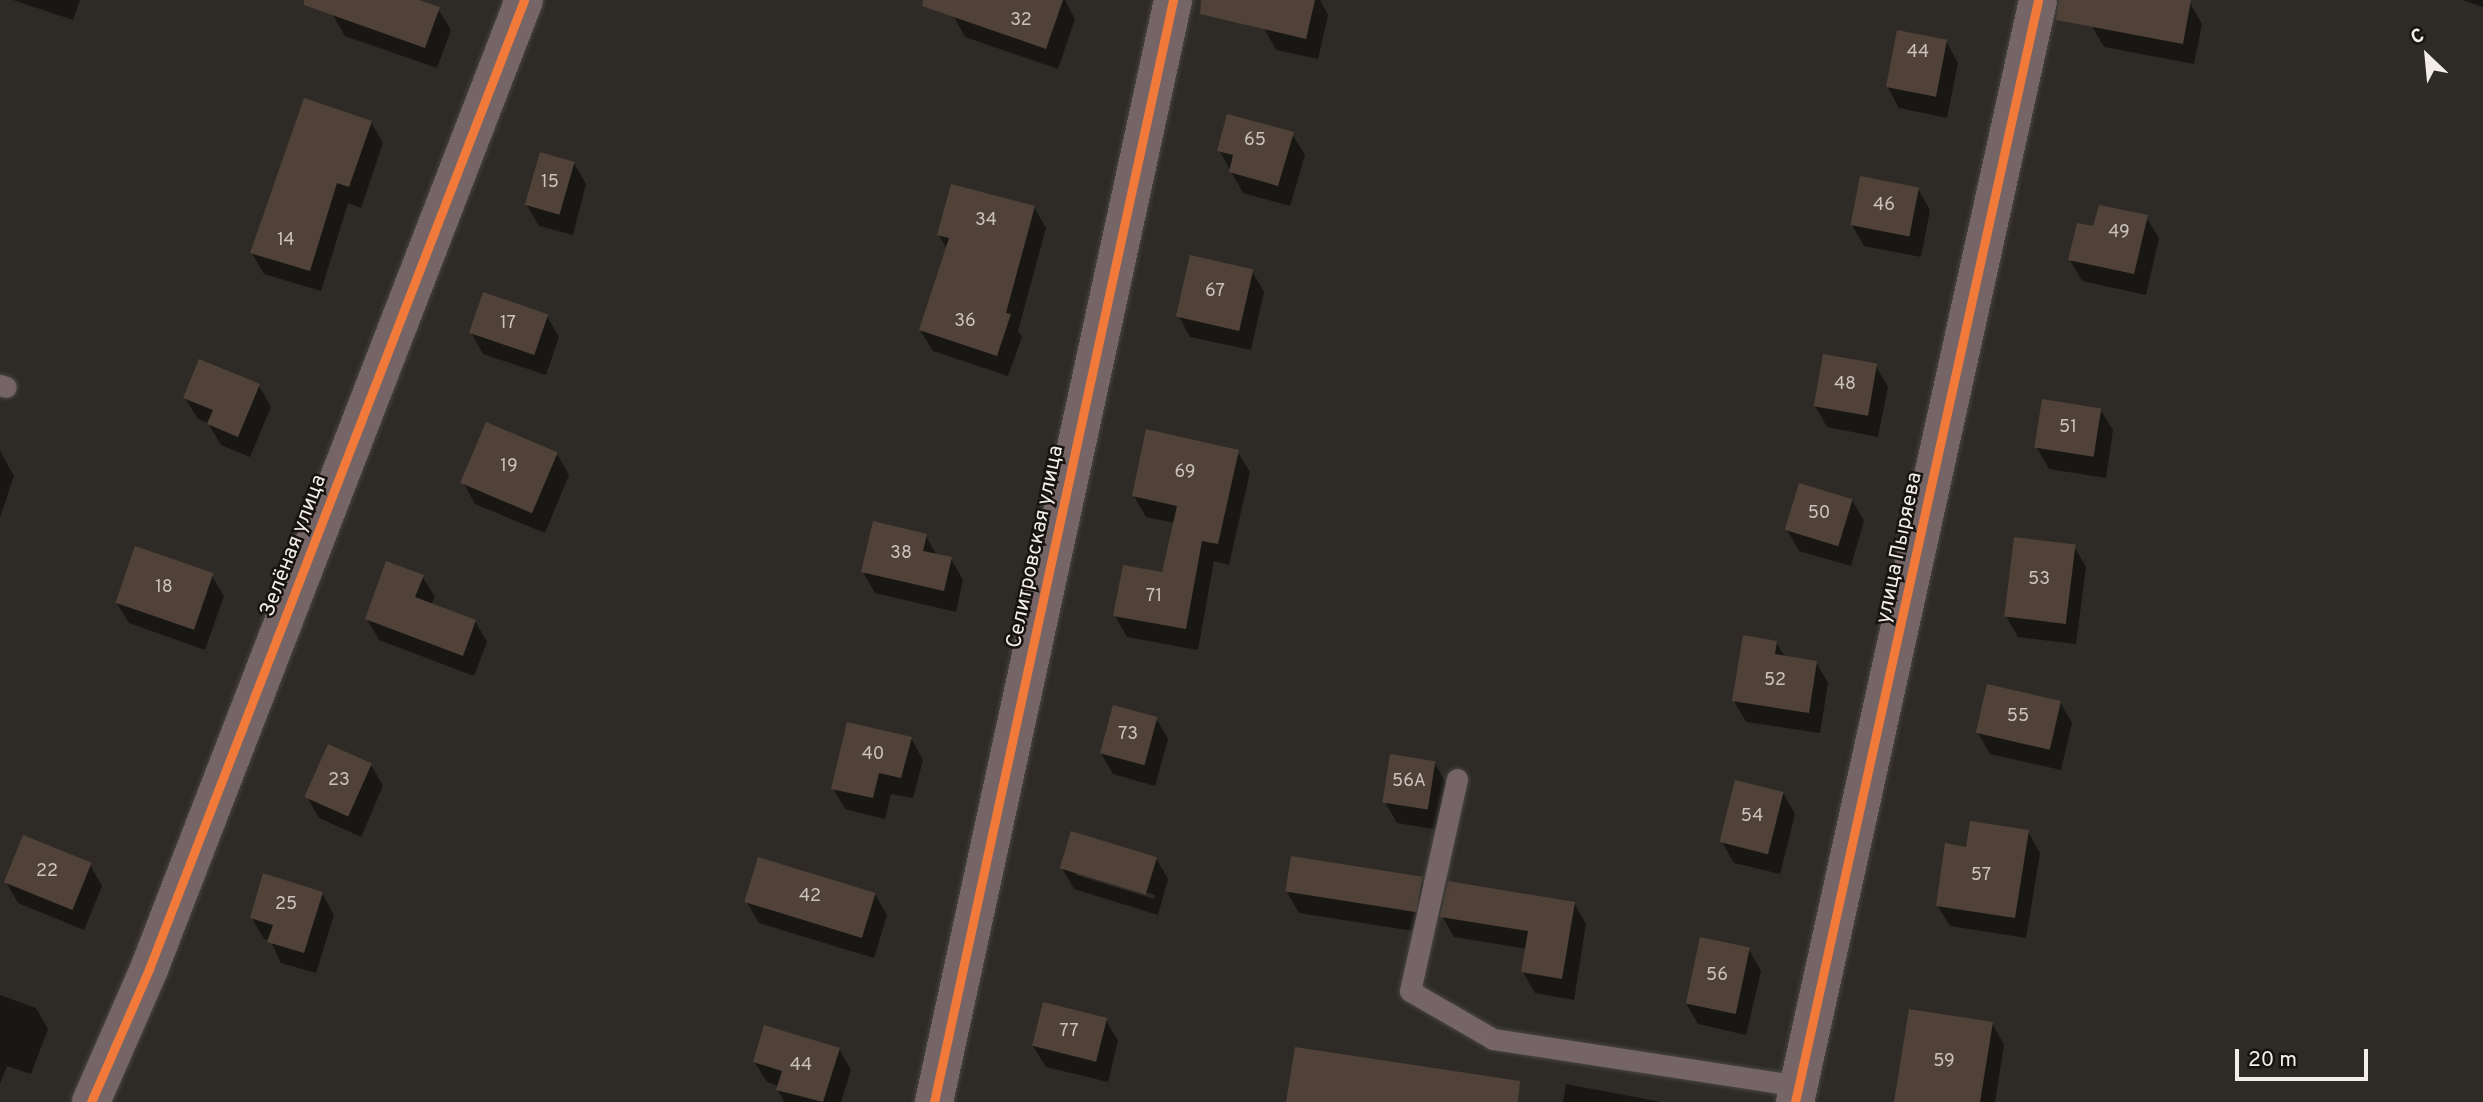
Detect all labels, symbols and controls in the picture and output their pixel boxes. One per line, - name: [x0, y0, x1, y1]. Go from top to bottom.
- house number: 32: [1010, 10, 1032, 32]
- north arrow: [2392, 21, 2462, 91]
- text: С: [2407, 24, 2429, 51]
- house number: 44: [1907, 42, 1929, 64]
- house number: 65: [1244, 130, 1266, 152]
- house number: 15: [541, 172, 559, 194]
- house number: 46: [1873, 195, 1895, 217]
- house number: 34: [975, 210, 997, 232]
- house number: 49: [2108, 222, 2130, 244]
- house number: 14: [277, 230, 295, 252]
- house number: 67: [1205, 281, 1225, 303]
- house number: 36: [954, 311, 976, 333]
- house number: 17: [500, 313, 516, 335]
- house number: 48: [1834, 374, 1856, 396]
- house number: 51: [2059, 417, 2077, 439]
- street label: Селитровская улица: [1002, 443, 1070, 651]
- house number: 19: [500, 456, 518, 478]
- house number: 69: [1175, 462, 1195, 484]
- street label: улица Пыряева: [1872, 470, 1928, 626]
- street label: Зелёная улица: [255, 471, 333, 621]
- house number: 50: [1808, 503, 1830, 525]
- house number: 38: [890, 543, 912, 565]
- house number: 53: [2028, 569, 2050, 591]
- house number: 18: [155, 577, 173, 599]
- house number: 71: [1146, 586, 1162, 608]
- house number: 52: [1764, 670, 1786, 692]
- house number: 55: [2007, 706, 2029, 728]
- house number: 73: [1118, 724, 1138, 746]
- house number: 40: [862, 744, 884, 766]
- house number: 23: [328, 770, 350, 792]
- house number: 56А: [1392, 771, 1426, 793]
- house number: 54: [1741, 806, 1763, 828]
- house number: 22: [36, 861, 58, 883]
- house number: 57: [1971, 865, 1991, 887]
- house number: 42: [799, 886, 821, 908]
- house number: 25: [275, 894, 297, 916]
- house number: 56: [1706, 965, 1728, 987]
- house number: 77: [1059, 1021, 1079, 1043]
- scale bar: [2238, 1036, 2371, 1080]
- text: 20 m: [2248, 1047, 2297, 1074]
- house number: 59: [1933, 1051, 1955, 1073]
- house number: 44: [790, 1055, 812, 1077]

